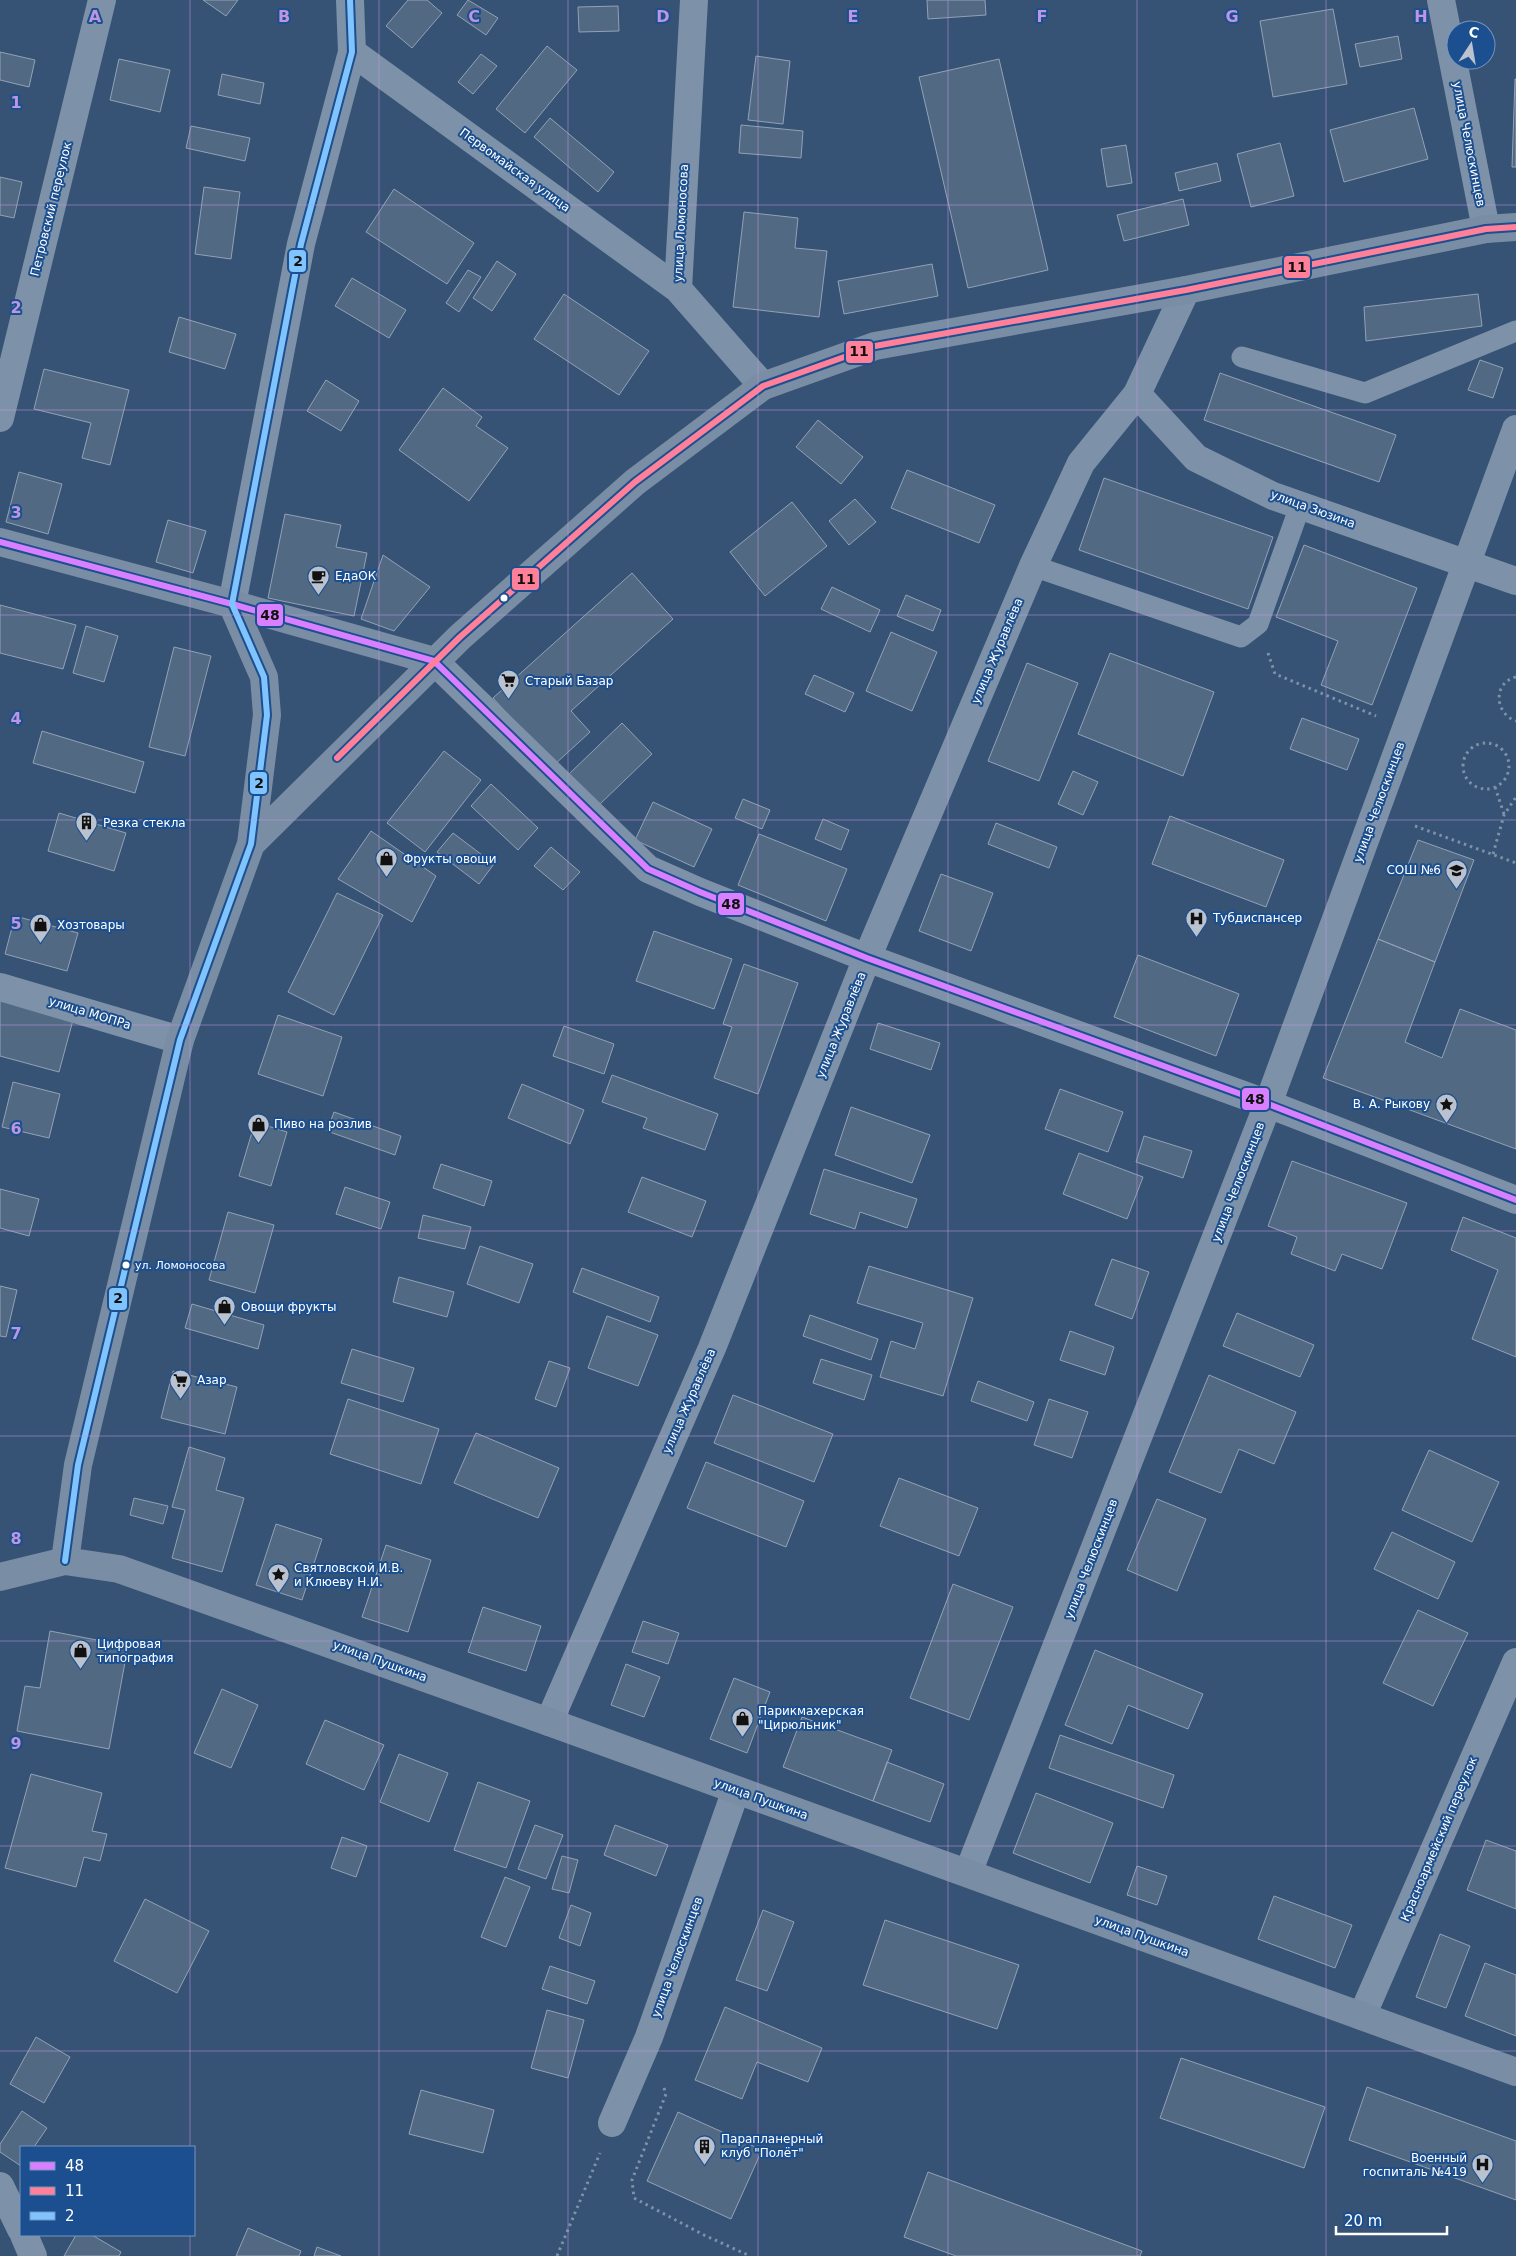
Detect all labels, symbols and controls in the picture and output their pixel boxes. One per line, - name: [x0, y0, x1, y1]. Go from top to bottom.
- text: A: [89, 7, 102, 26]
- text: B: [278, 7, 290, 26]
- text: C: [468, 7, 480, 26]
- text: D: [656, 7, 670, 26]
- text: E: [848, 7, 858, 26]
- text: F: [1037, 7, 1047, 26]
- text: G: [1225, 7, 1239, 26]
- text: H: [1414, 7, 1428, 26]
- north arrow: [1446, 20, 1496, 70]
- text: С: [1467, 23, 1480, 41]
- street label: улица Челюскинцев: [1450, 80, 1488, 208]
- text: 1: [10, 93, 22, 112]
- street label: Первомайская улица: [457, 125, 573, 215]
- street label: Петровский переулок: [27, 140, 75, 278]
- street label: улица Ломоносова: [671, 164, 691, 282]
- line badge: 2: [288, 249, 307, 273]
- text: 2: [293, 253, 303, 269]
- line badge: 11: [1283, 255, 1311, 279]
- text: 11: [1287, 259, 1307, 275]
- text: 2: [10, 298, 22, 317]
- line badge: 11: [845, 340, 874, 364]
- text: 11: [849, 343, 869, 359]
- street label: улица Зюзина: [1269, 487, 1357, 531]
- text: 3: [10, 503, 22, 522]
- cafe icon: ЕдаОК: [307, 564, 331, 595]
- line badge: 11: [511, 567, 540, 591]
- place label: ЕдаОК: [335, 569, 377, 583]
- text: 11: [516, 571, 536, 587]
- unlabelled marker: [499, 593, 509, 603]
- street label: улица Журавлёва: [968, 596, 1026, 706]
- line badge: 48: [256, 603, 284, 627]
- text: 48: [260, 607, 280, 623]
- supermarket icon: Старый Базар: [497, 669, 521, 700]
- place label: Старый Базар: [525, 674, 613, 688]
- text: 4: [10, 709, 22, 728]
- street label: улица Челюскинцев: [1351, 740, 1407, 864]
- line badge: 2: [249, 771, 268, 795]
- text: 2: [254, 775, 264, 791]
- building icon: Резка стекла: [75, 811, 99, 842]
- place label: Резка стекла: [103, 816, 186, 830]
- shop icon: Фрукты овощи: [375, 847, 399, 878]
- place label: Фрукты овощи: [403, 852, 496, 866]
- school or university icon: СОШ №6: [1445, 858, 1469, 889]
- place label: СОШ №6: [1386, 863, 1441, 877]
- line badge: 48: [717, 892, 745, 916]
- text: 48: [721, 896, 741, 912]
- hospital icon: Тубдиспансер: [1185, 906, 1209, 937]
- place label: Тубдиспансер: [1212, 911, 1302, 925]
- shop icon: Хозтовары: [29, 913, 53, 944]
- text: 5: [10, 914, 22, 933]
- place label: Хозтовары: [57, 918, 125, 932]
- street label: улица Журавлёва: [813, 970, 869, 1080]
- street label: улица МОПРа: [47, 994, 133, 1032]
- line badge: 48: [1241, 1087, 1270, 1111]
- text: 48: [1245, 1091, 1265, 1107]
- place icon: В. А. Рыкову: [1434, 1092, 1458, 1123]
- place label: В. А. Рыкову: [1353, 1097, 1430, 1111]
- shop icon: Пиво на розлив: [246, 1112, 270, 1143]
- place label: Пиво на розлив: [274, 1117, 372, 1131]
- text: 6: [10, 1119, 22, 1138]
- street label: улица Челюскинцев: [1209, 1120, 1267, 1244]
- place label: ул. Ломоносова: [135, 1259, 226, 1272]
- marker: ул. Ломоносова: [121, 1260, 131, 1270]
- line badge: 2: [108, 1287, 128, 1311]
- text: 2: [113, 1290, 123, 1306]
- shop icon: Овощи фрукты: [213, 1295, 237, 1326]
- place label: Овощи фрукты: [241, 1300, 336, 1314]
- text: 7: [10, 1324, 22, 1343]
- street label: улица Журавлёва: [660, 1346, 718, 1456]
- supermarket icon: Азар: [169, 1368, 193, 1399]
- place label: Азар: [197, 1373, 227, 1387]
- street label: улица Челюскинцев: [1062, 1497, 1120, 1621]
- text: 8: [10, 1529, 22, 1548]
- place label: Святловской И.В. и Клюеву Н.И.: [294, 1561, 403, 1589]
- place icon: Святловской И.В. и Клюеву Н.И.: [266, 1563, 290, 1594]
- place label: Цифровая типография: [97, 1637, 174, 1665]
- street label: улица Пушкина: [331, 1637, 429, 1685]
- shop icon: Цифровая типография: [69, 1639, 93, 1670]
- place label: Парикмахерская "Цирюльник": [758, 1704, 864, 1732]
- shop icon: Парикмахерская "Цирюльник": [730, 1706, 754, 1737]
- text: 9: [10, 1734, 22, 1753]
- street label: Красноармейский переулок: [1398, 1755, 1480, 1923]
- street label: улица Пушкина: [712, 1775, 810, 1823]
- street label: улица Челюскинцев: [649, 1895, 705, 2019]
- street label: улица Пушкина: [1093, 1912, 1191, 1960]
- place label: Парапланерный клуб "Полёт": [721, 2132, 823, 2160]
- building icon: Парапланерный клуб "Полёт": [693, 2134, 717, 2165]
- legend: [20, 2146, 195, 2236]
- place label: Военный госпиталь №419: [1363, 2151, 1467, 2179]
- hospital icon: Военный госпиталь №419: [1471, 2153, 1495, 2184]
- text: 48: [65, 2157, 84, 2175]
- text: 11: [65, 2182, 84, 2200]
- scale bar: [1336, 2204, 1447, 2236]
- text: 2: [65, 2207, 75, 2225]
- text: 20 m: [1344, 2212, 1382, 2230]

